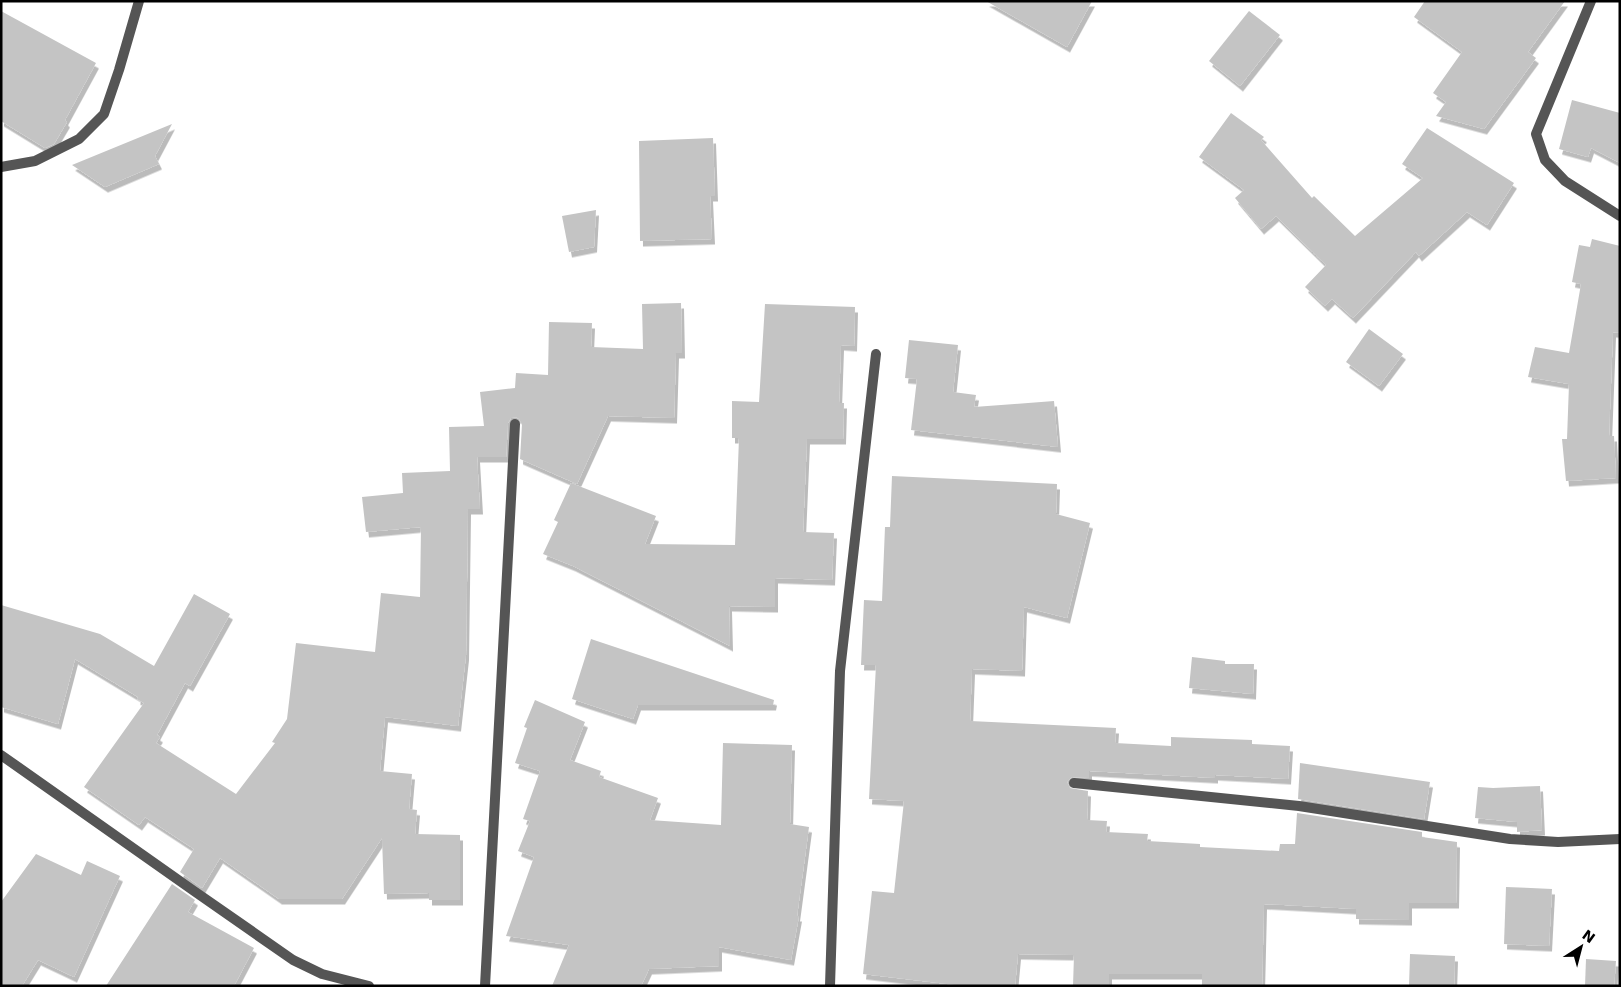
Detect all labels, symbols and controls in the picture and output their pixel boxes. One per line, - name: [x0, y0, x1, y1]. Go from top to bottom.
- north arrow: [1556, 922, 1606, 972]
- text: N: [1579, 927, 1598, 946]

